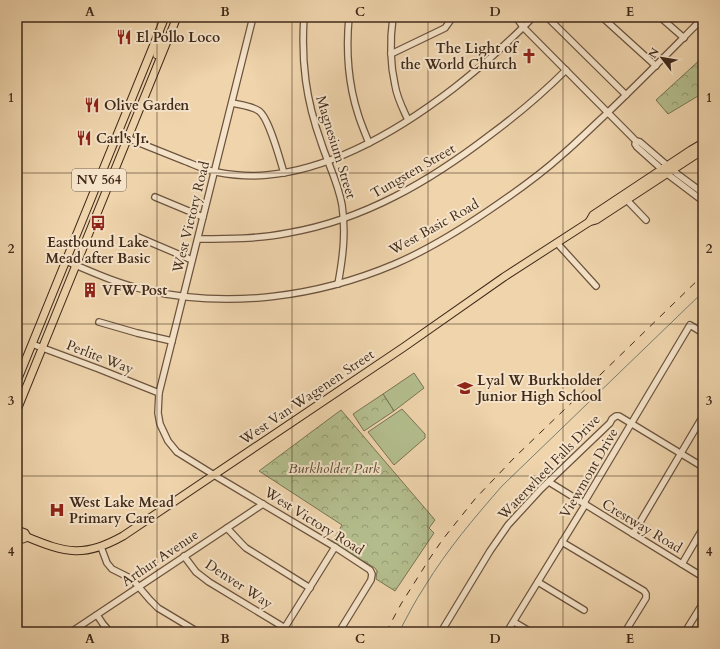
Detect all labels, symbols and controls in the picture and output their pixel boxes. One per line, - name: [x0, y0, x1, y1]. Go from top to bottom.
- text: A: [85, 3, 95, 21]
- text: B: [220, 3, 230, 21]
- text: C: [355, 3, 365, 21]
- text: D: [489, 3, 501, 21]
- text: E: [626, 3, 634, 21]
- restaurant icon: El Pollo Loco: [115, 28, 133, 46]
- place label: El Pollo Loco: [136, 28, 220, 47]
- north arrow: [642, 38, 682, 78]
- place label: The Light of the World Church: [400, 39, 519, 74]
- text: N: [645, 45, 663, 61]
- church icon: The Light of the World Church: [520, 47, 538, 65]
- text: 1: [8, 89, 14, 107]
- text: 1: [706, 89, 712, 107]
- street label: Magnesium Street: [311, 93, 361, 201]
- restaurant icon: Olive Garden: [83, 96, 101, 114]
- place label: Olive Garden: [104, 96, 189, 115]
- restaurant icon: Carl's Jr.: [75, 129, 93, 147]
- place label: Carl's Jr.: [96, 129, 149, 148]
- street label: Tungsten Street: [367, 139, 459, 203]
- street label: West Victory Road: [168, 159, 214, 276]
- road number: NV 564: [72, 169, 126, 191]
- street label: West Basic Road: [385, 194, 483, 260]
- bus stop icon: Eastbound Lake Mead after Basic: [89, 214, 107, 232]
- place label: Eastbound Lake Mead after Basic: [45, 233, 151, 268]
- text: 2: [8, 240, 15, 258]
- text: 2: [706, 240, 713, 258]
- building icon: VFW Post: [81, 281, 99, 299]
- place label: VFW Post: [102, 281, 167, 300]
- street label: Perlite Way: [64, 335, 137, 379]
- street label: West Van Wagenen Street: [235, 345, 378, 450]
- place label: Lyal W Burkholder Junior High School: [475, 371, 602, 406]
- school or university icon: Lyal W Burkholder Junior High School: [456, 379, 474, 397]
- text: 3: [8, 392, 15, 410]
- text: 3: [706, 392, 713, 410]
- street label: Waterwheel Falls Drive: [493, 410, 604, 525]
- street label: Viewmont Drive: [555, 424, 623, 522]
- park label: Burkholder Park: [288, 459, 380, 478]
- street label: West Victory Road: [260, 482, 368, 560]
- place label: West Lake Mead Primary Care: [68, 493, 174, 528]
- street label: Crestway Road: [598, 495, 686, 558]
- hospital icon: West Lake Mead Primary Care: [48, 501, 66, 519]
- street label: Arthur Avenue: [118, 525, 202, 591]
- text: 4: [8, 543, 15, 561]
- text: 4: [706, 543, 713, 561]
- street label: Denver Way: [202, 555, 277, 613]
- text: A: [85, 630, 95, 648]
- text: B: [220, 630, 230, 648]
- text: C: [355, 630, 365, 648]
- text: D: [489, 630, 501, 648]
- text: E: [626, 630, 634, 648]

